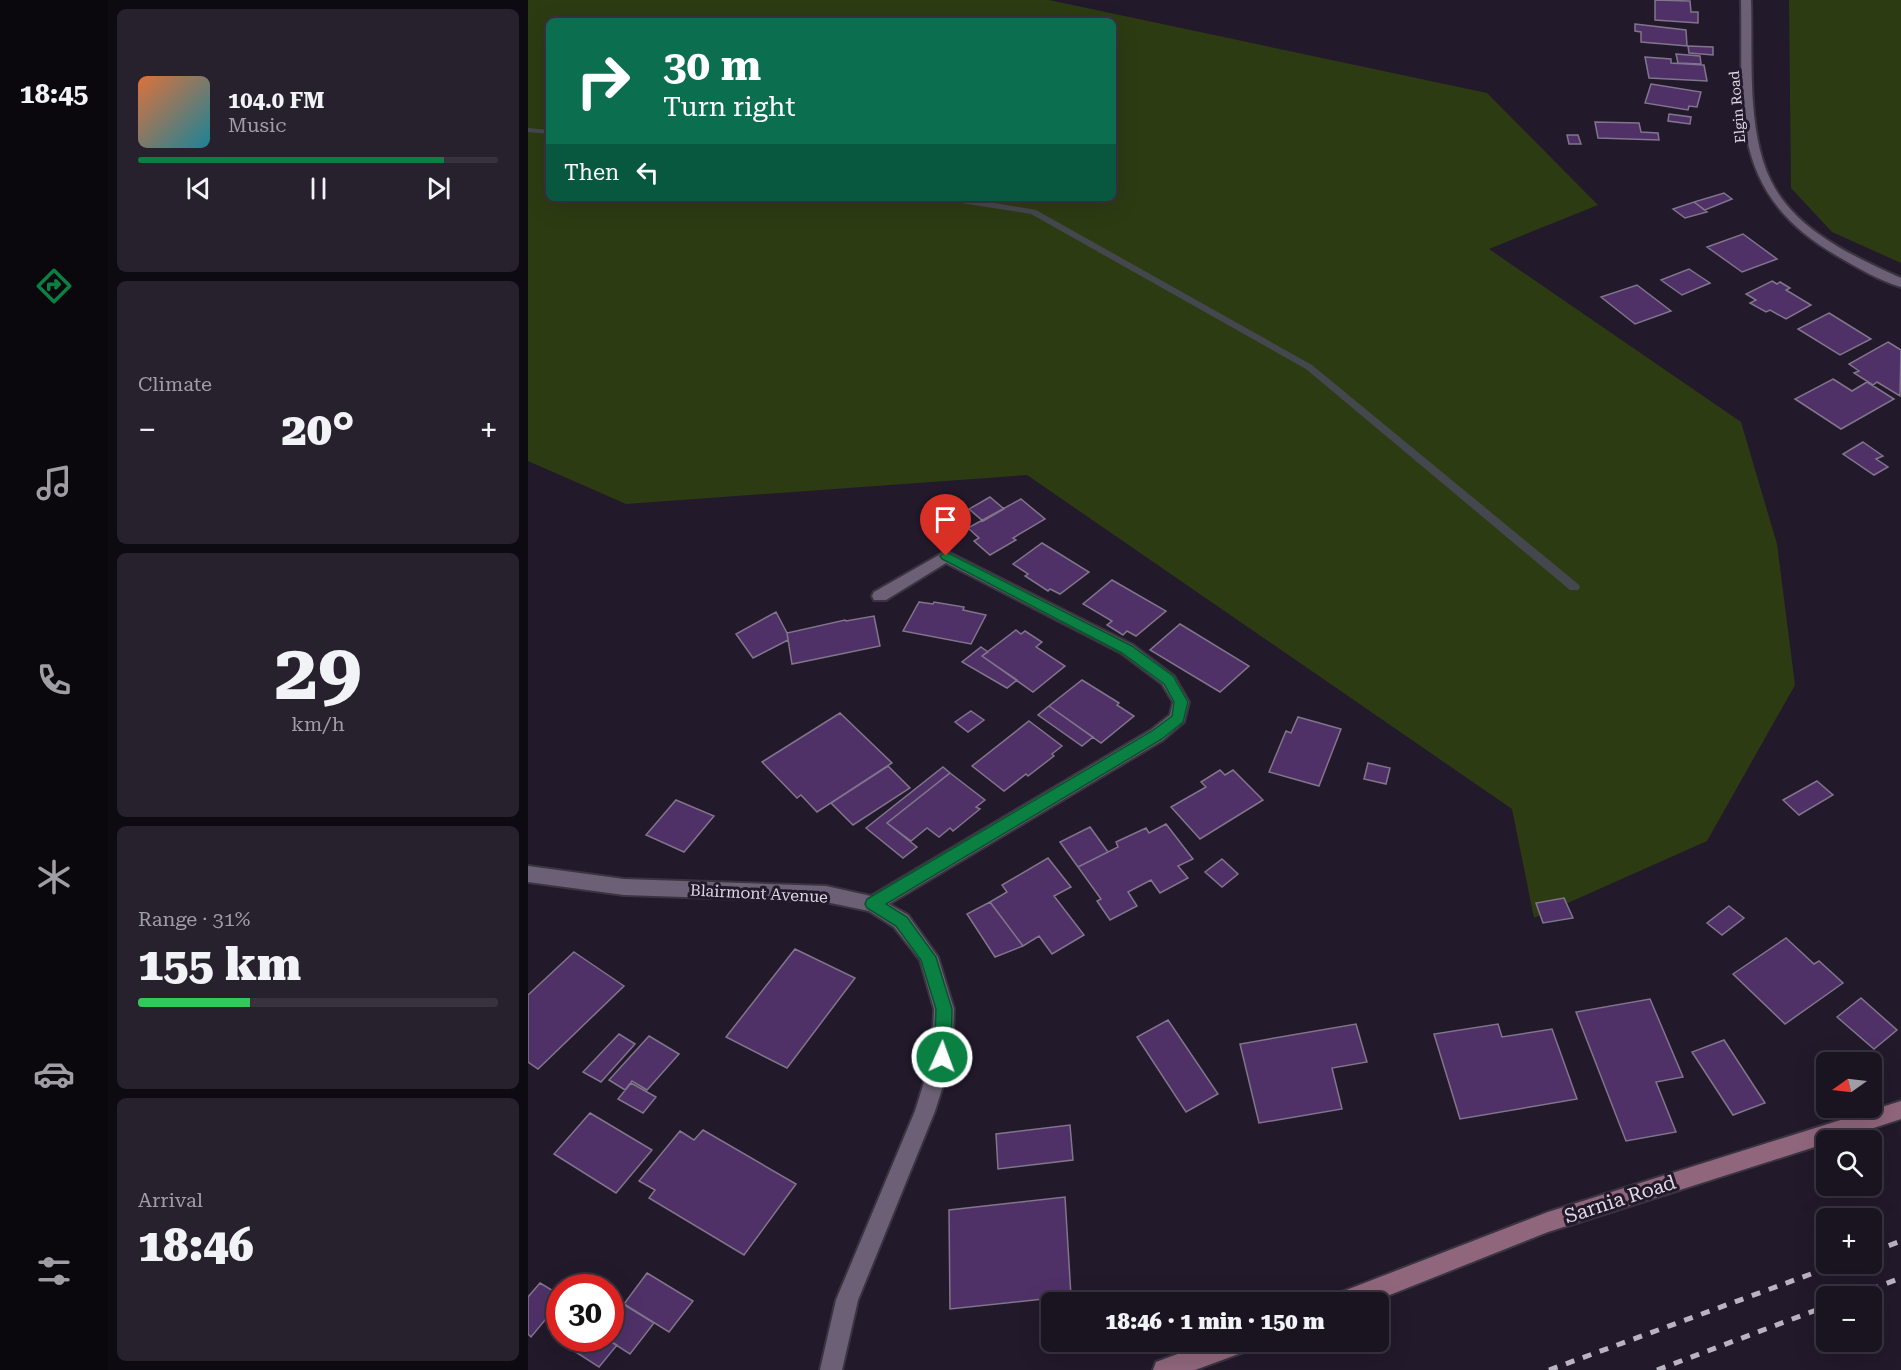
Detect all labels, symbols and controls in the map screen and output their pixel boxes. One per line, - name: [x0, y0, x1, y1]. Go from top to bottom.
- text: 30 m: [663, 41, 761, 90]
- icon: right: [564, 42, 642, 120]
- street label: Elgin Road: [1726, 70, 1748, 144]
- text: 18:45: [20, 78, 88, 110]
- text: 104.0 FM: [228, 88, 325, 113]
- text: Turn right: [663, 91, 796, 123]
- text: Music: [228, 113, 287, 137]
- icon: left: [631, 156, 664, 189]
- text: Then: [564, 160, 619, 185]
- icon: previous: [182, 172, 215, 205]
- icon: pause: [302, 172, 335, 205]
- icon: next: [422, 172, 455, 205]
- icon: directions: [33, 265, 75, 307]
- text: Climate: [138, 372, 212, 396]
- text: 20°: [282, 403, 355, 456]
- text: −: [138, 410, 156, 449]
- text: +: [480, 410, 498, 449]
- icon: music: [33, 462, 75, 504]
- pin: [920, 494, 971, 556]
- icon: arrive: [929, 503, 962, 536]
- text: 29: [274, 627, 362, 718]
- icon: phone: [33, 659, 75, 701]
- text: km/h: [291, 712, 345, 736]
- icon: climate: [33, 856, 75, 898]
- street label: Blairmont Avenue: [690, 880, 829, 907]
- text: Range · 31%: [138, 907, 250, 931]
- text: 155 km: [138, 938, 301, 991]
- position arrow: [910, 1025, 974, 1089]
- north arrow: [1816, 1052, 1882, 1118]
- map controls: [1816, 1052, 1882, 1352]
- icon: car: [33, 1053, 75, 1095]
- button: search: [1816, 1130, 1882, 1196]
- street label: Sarnia Road: [1561, 1170, 1679, 1228]
- text: Arrival: [138, 1188, 203, 1212]
- button: +: [1816, 1208, 1882, 1274]
- text: 18:46: [138, 1219, 254, 1272]
- icon: filters: [33, 1250, 75, 1292]
- speed limit sign: 30: [546, 1274, 624, 1352]
- button: −: [1816, 1286, 1882, 1352]
- text: 18:46 · 1 min · 150 m: [1105, 1309, 1325, 1334]

